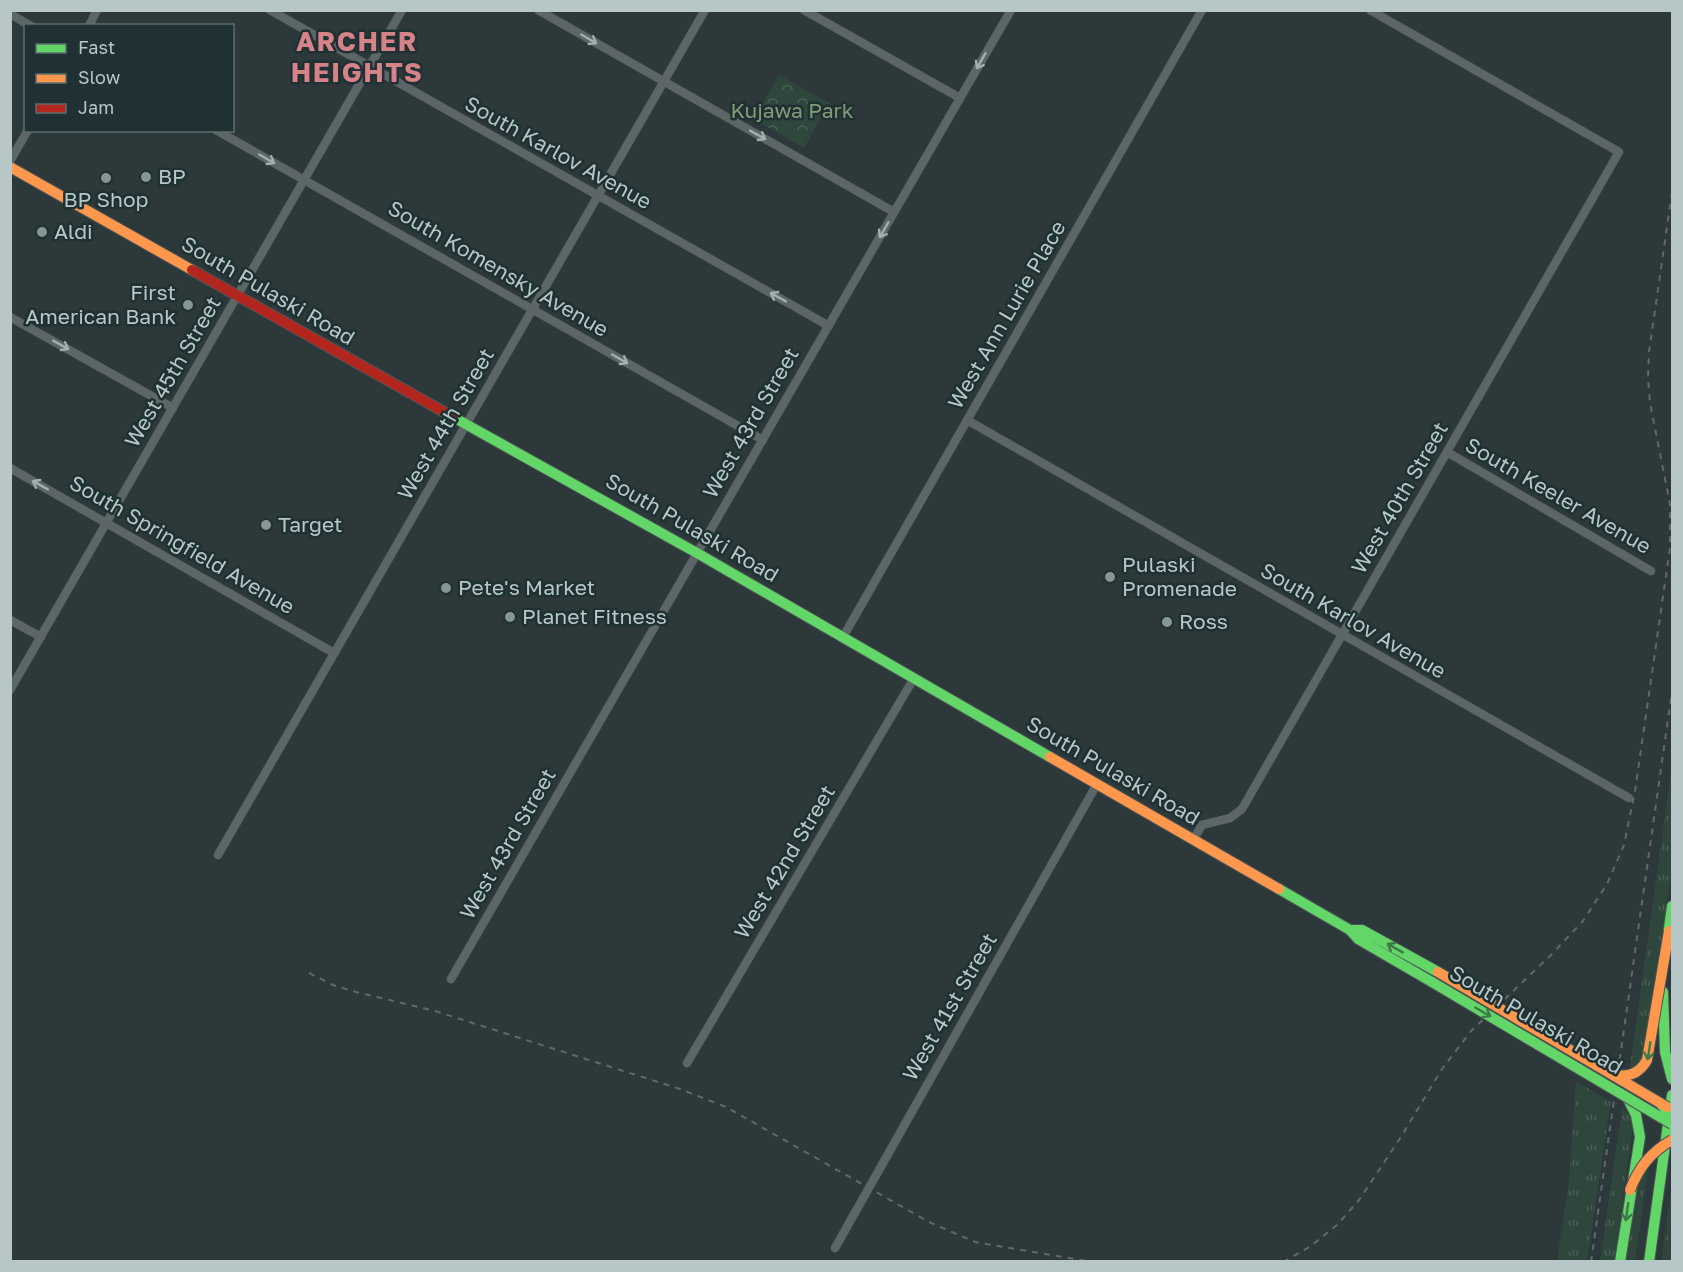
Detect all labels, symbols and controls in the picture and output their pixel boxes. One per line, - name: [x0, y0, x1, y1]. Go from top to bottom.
- legend: [24, 24, 234, 132]
- district label: ARCHER HEIGHTS: [291, 25, 423, 88]
- one-way arrow: [580, 33, 597, 45]
- text: Fast: [78, 36, 115, 58]
- one-way arrow: [975, 52, 987, 69]
- text: Slow: [78, 66, 121, 88]
- street label: South Karlov Avenue: [461, 90, 656, 214]
- text: Jam: [78, 96, 114, 118]
- park label: Kujawa Park: [730, 97, 854, 123]
- one-way arrow: [749, 130, 767, 141]
- one-way arrow: [258, 153, 275, 165]
- place label: BP: [158, 163, 186, 189]
- marker: BP: [139, 170, 153, 184]
- marker: BP Shop: [99, 171, 113, 185]
- place label: BP Shop: [64, 186, 148, 212]
- street label: South Komensky Avenue: [384, 194, 613, 342]
- street label: West Ann Lurie Place: [942, 216, 1071, 413]
- place label: Aldi: [54, 218, 93, 244]
- one-way arrow: [878, 221, 890, 238]
- marker: Aldi: [35, 225, 49, 239]
- street label: South Pulaski Road: [177, 230, 360, 350]
- place label: First American Bank: [25, 279, 176, 329]
- street label: West 45th Street: [118, 291, 226, 452]
- one-way arrow: [770, 291, 787, 303]
- marker: First American Bank: [181, 298, 195, 312]
- one-way arrow: [52, 340, 70, 351]
- street label: West 44th Street: [391, 343, 499, 504]
- street label: West 43rd Street: [696, 343, 804, 502]
- one-way arrow: [611, 353, 628, 365]
- street label: West 40th Street: [1345, 417, 1453, 578]
- street label: South Keeler Avenue: [1461, 431, 1656, 559]
- street label: South Pulaski Road: [601, 467, 784, 587]
- street label: South Springfield Avenue: [65, 469, 300, 619]
- one-way arrow: [32, 479, 50, 490]
- place label: Target: [278, 511, 342, 537]
- marker: Target: [259, 518, 273, 532]
- place label: Pulaski Promenade: [1122, 551, 1237, 601]
- street label: South Karlov Avenue: [1256, 557, 1451, 684]
- marker: Pulaski Promenade: [1103, 570, 1117, 584]
- place label: Pete's Market: [458, 574, 595, 600]
- marker: Pete's Market: [439, 581, 453, 595]
- place label: Planet Fitness: [522, 603, 667, 629]
- place label: Ross: [1179, 608, 1228, 634]
- marker: Planet Fitness: [503, 610, 517, 624]
- marker: Ross: [1160, 615, 1174, 629]
- street label: South Pulaski Road: [1022, 710, 1205, 830]
- street label: West 43rd Street: [453, 764, 561, 923]
- street label: West 42nd Street: [728, 780, 840, 943]
- street label: West 41st Street: [896, 928, 1002, 1085]
- one-way arrow: [1387, 942, 1404, 954]
- street label: South Pulaski Road: [1445, 959, 1628, 1079]
- one-way arrow: [1474, 1006, 1491, 1018]
- one-way arrow: [1643, 1041, 1654, 1060]
- one-way arrow: [1621, 1202, 1632, 1222]

